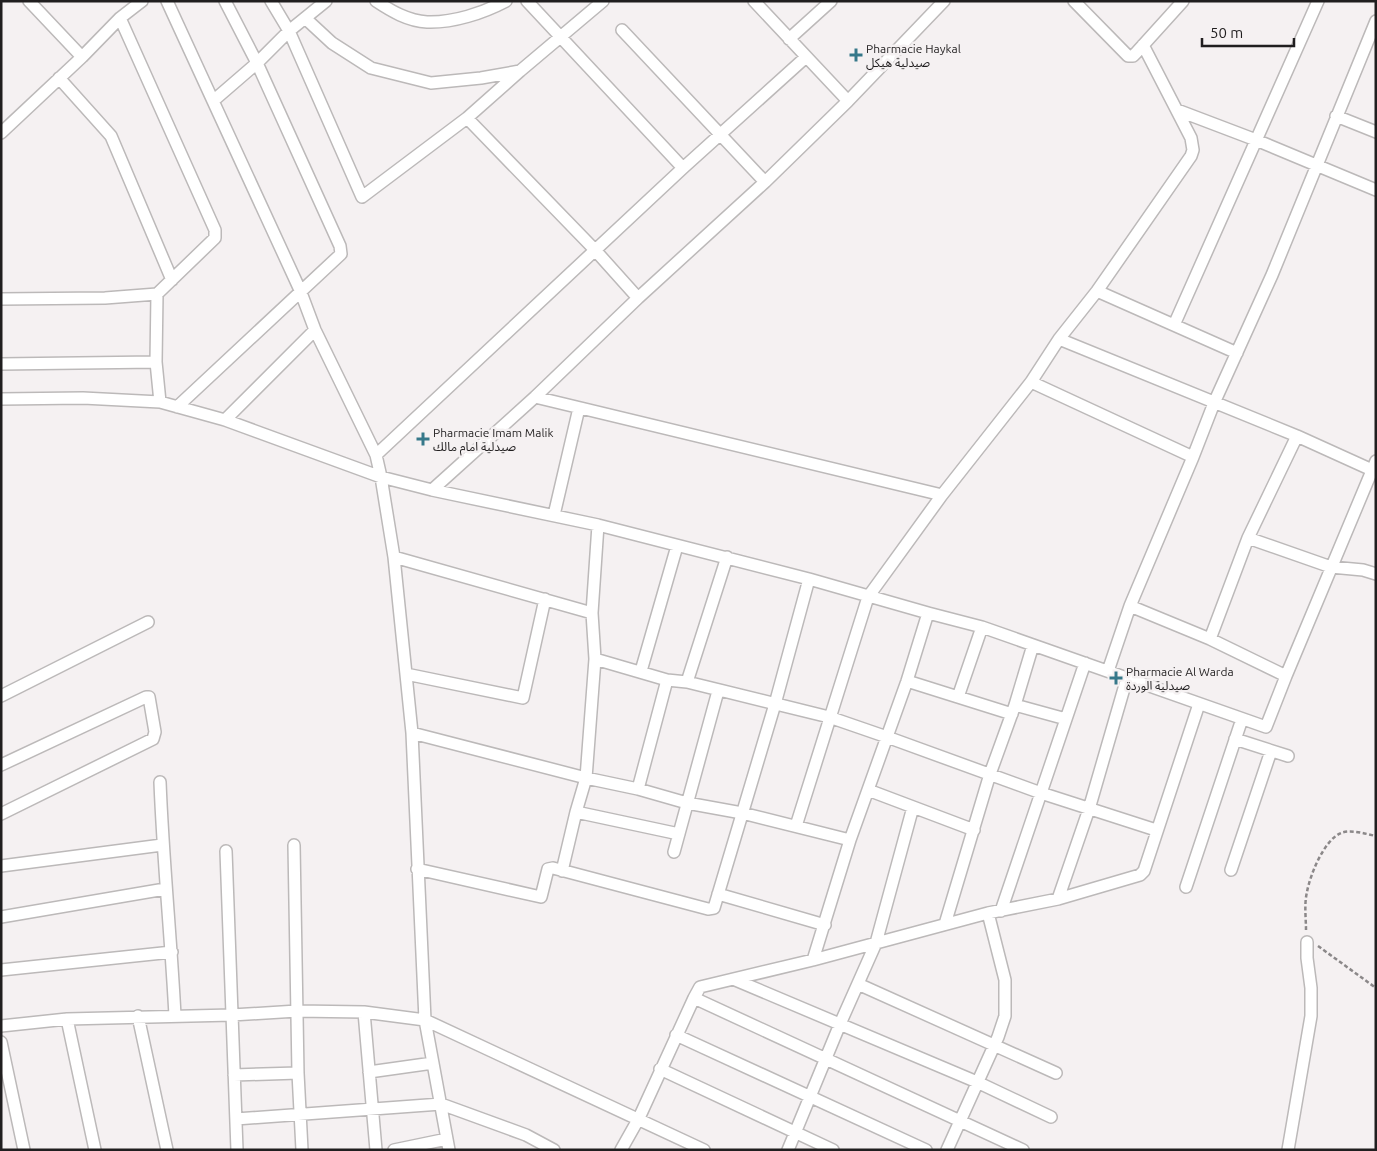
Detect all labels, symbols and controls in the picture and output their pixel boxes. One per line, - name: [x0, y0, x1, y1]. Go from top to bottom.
- scale bar: [1202, 15, 1294, 47]
- text: 50 m: [1210, 24, 1243, 41]
- place label: Pharmacie Haykal صيدلية هيكل: [866, 42, 961, 70]
- marker: Pharmacie Haykal صيدلية هيكل: [850, 49, 862, 61]
- place label: Pharmacie Imam Malik صيدلية امام مالك: [433, 426, 554, 456]
- marker: Pharmacie Imam Malik صيدلية امام مالك: [417, 433, 429, 445]
- place label: Pharmacie Al Warda صيدلية الوردة: [1126, 665, 1234, 693]
- marker: Pharmacie Al Warda صيدلية الوردة: [1110, 672, 1122, 684]

